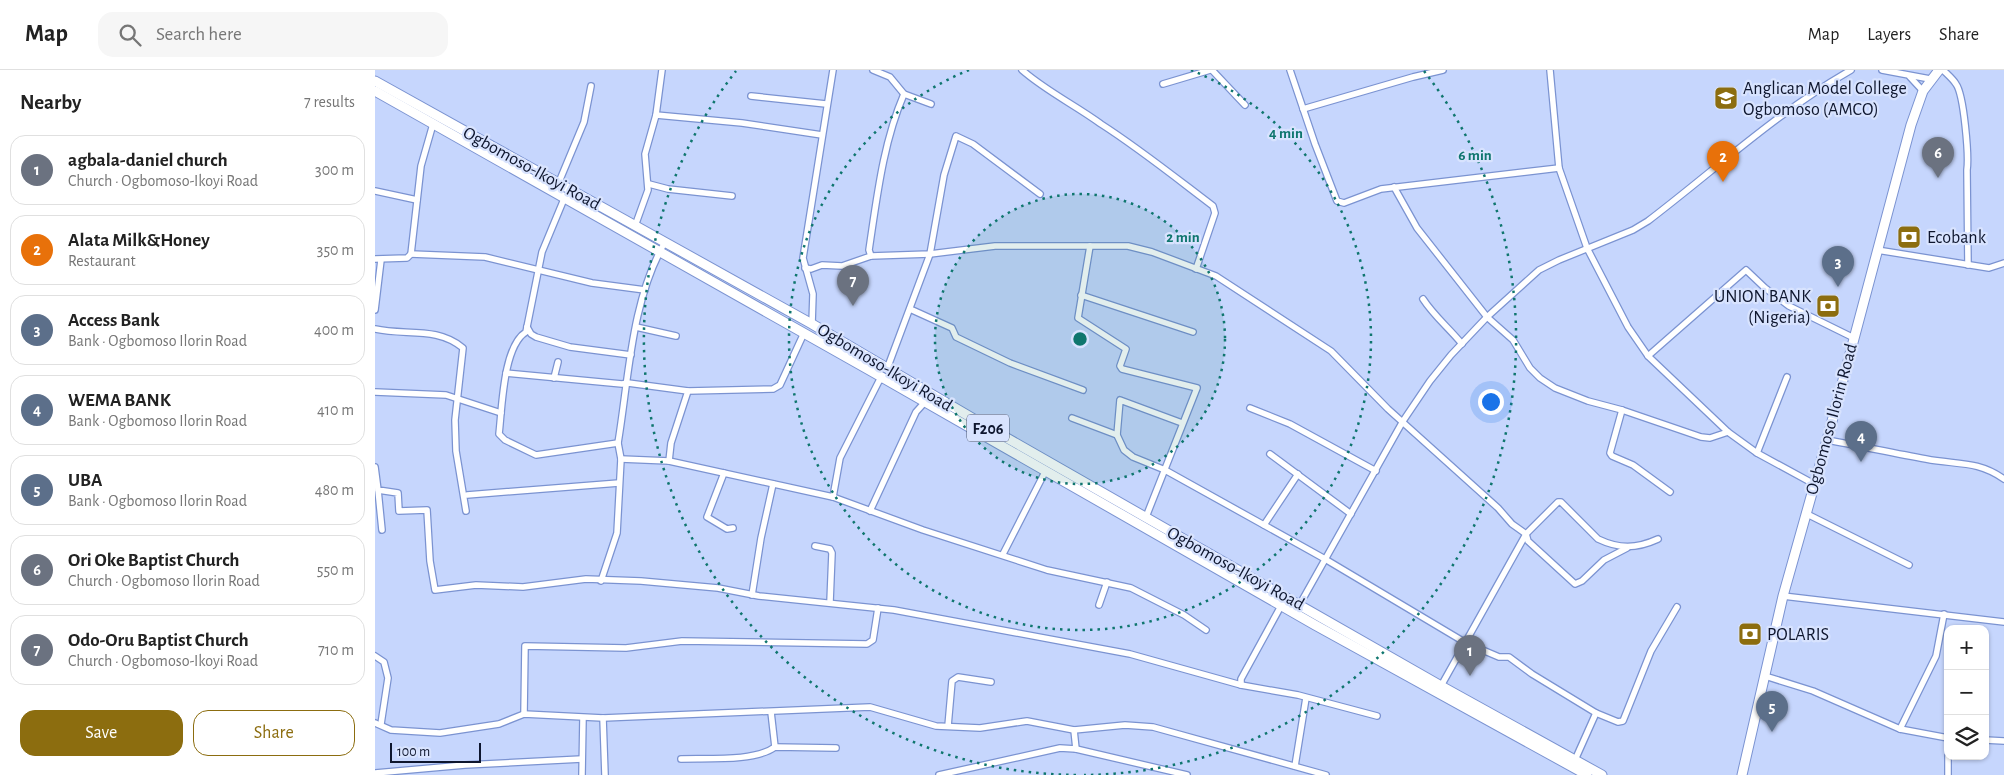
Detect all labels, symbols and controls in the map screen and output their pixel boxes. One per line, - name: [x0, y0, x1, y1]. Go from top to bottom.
- search box: [98, 12, 448, 57]
- icon: search: [116, 21, 144, 49]
- text: Map: [25, 22, 68, 46]
- text: Search here: [156, 25, 242, 44]
- text: Map: [1808, 26, 1839, 44]
- text: Layers: [1867, 26, 1911, 44]
- text: Share: [1939, 26, 1979, 44]
- place label: Anglican Model College Ogbomoso (AMCO): [1743, 80, 1907, 119]
- school or university icon: Anglican Model College Ogbomoso (AMCO): [1713, 85, 1739, 111]
- text: Nearby: [20, 92, 81, 113]
- text: 7 results: [304, 94, 355, 110]
- street label: Ogbomoso-Ikoyi Road: [460, 124, 603, 214]
- text: 4 min: [1269, 126, 1303, 141]
- pin: 6: [1922, 137, 1954, 178]
- pin: 2: [1707, 141, 1739, 182]
- text: 6 min: [1458, 148, 1492, 163]
- text: agbala-daniel church: [68, 151, 228, 170]
- text: 1: [34, 162, 40, 178]
- text: 300 m: [315, 162, 354, 178]
- text: Church · Ogbomoso-Ikoyi Road: [68, 173, 258, 189]
- bank icon: Ecobank: [1896, 224, 1922, 250]
- place label: Ecobank: [1927, 229, 1987, 247]
- text: 2 min: [1166, 230, 1200, 245]
- text: Alata Milk&Honey: [68, 231, 210, 250]
- text: 2: [33, 242, 41, 258]
- text: 350 m: [317, 242, 354, 258]
- pin: 3: [1822, 246, 1854, 287]
- text: Restaurant: [68, 253, 136, 269]
- pin: 7: [837, 265, 869, 306]
- place label: UNION BANK (Nigeria): [1714, 288, 1811, 327]
- bank icon: UNION BANK (Nigeria): [1815, 293, 1841, 319]
- text: Access Bank: [68, 311, 160, 330]
- street label: Ogbomoso-Ikoyi Road: [814, 321, 955, 415]
- text: 3: [34, 322, 40, 338]
- text: 400 m: [314, 322, 354, 338]
- centre of rings: [1071, 330, 1089, 348]
- text: Bank · Ogbomoso Ilorin Road: [68, 333, 247, 349]
- street label: Ogbomoso Ilorin Road: [1803, 342, 1861, 497]
- your location: [1478, 389, 1504, 415]
- text: WEMA BANK: [68, 391, 171, 410]
- text: 4: [33, 402, 41, 418]
- text: 410 m: [317, 402, 354, 418]
- text: Bank · Ogbomoso Ilorin Road: [68, 413, 247, 429]
- road number: F206: [967, 414, 1009, 442]
- pin: 4: [1845, 421, 1877, 462]
- text: UBA: [68, 471, 103, 490]
- text: 5: [34, 482, 40, 498]
- text: 480 m: [315, 482, 354, 498]
- text: Bank · Ogbomoso Ilorin Road: [68, 493, 247, 509]
- street label: Ogbomoso-Ikoyi Road: [1164, 524, 1307, 614]
- text: Ori Oke Baptist Church: [68, 551, 240, 570]
- text: 6: [33, 562, 41, 578]
- text: 550 m: [317, 562, 354, 578]
- text: Church · Ogbomoso Ilorin Road: [68, 573, 260, 589]
- bank icon: POLARIS: [1737, 621, 1763, 647]
- map controls: [1944, 625, 1989, 760]
- button: +: [1944, 625, 1989, 670]
- place label: POLARIS: [1767, 626, 1829, 644]
- text: Odo-Oru Baptist Church: [68, 631, 249, 650]
- pin: 1: [1454, 635, 1486, 676]
- text: 7: [34, 642, 40, 658]
- text: 710 m: [318, 642, 354, 658]
- text: Church · Ogbomoso-Ikoyi Road: [68, 653, 258, 669]
- button: −: [1944, 670, 1989, 715]
- pin: 5: [1756, 691, 1788, 732]
- button: Save: [20, 710, 183, 756]
- button: Share: [193, 710, 355, 756]
- button: layers: [1944, 715, 1989, 760]
- scale bar: [390, 740, 481, 763]
- text: 100 m: [397, 745, 430, 759]

